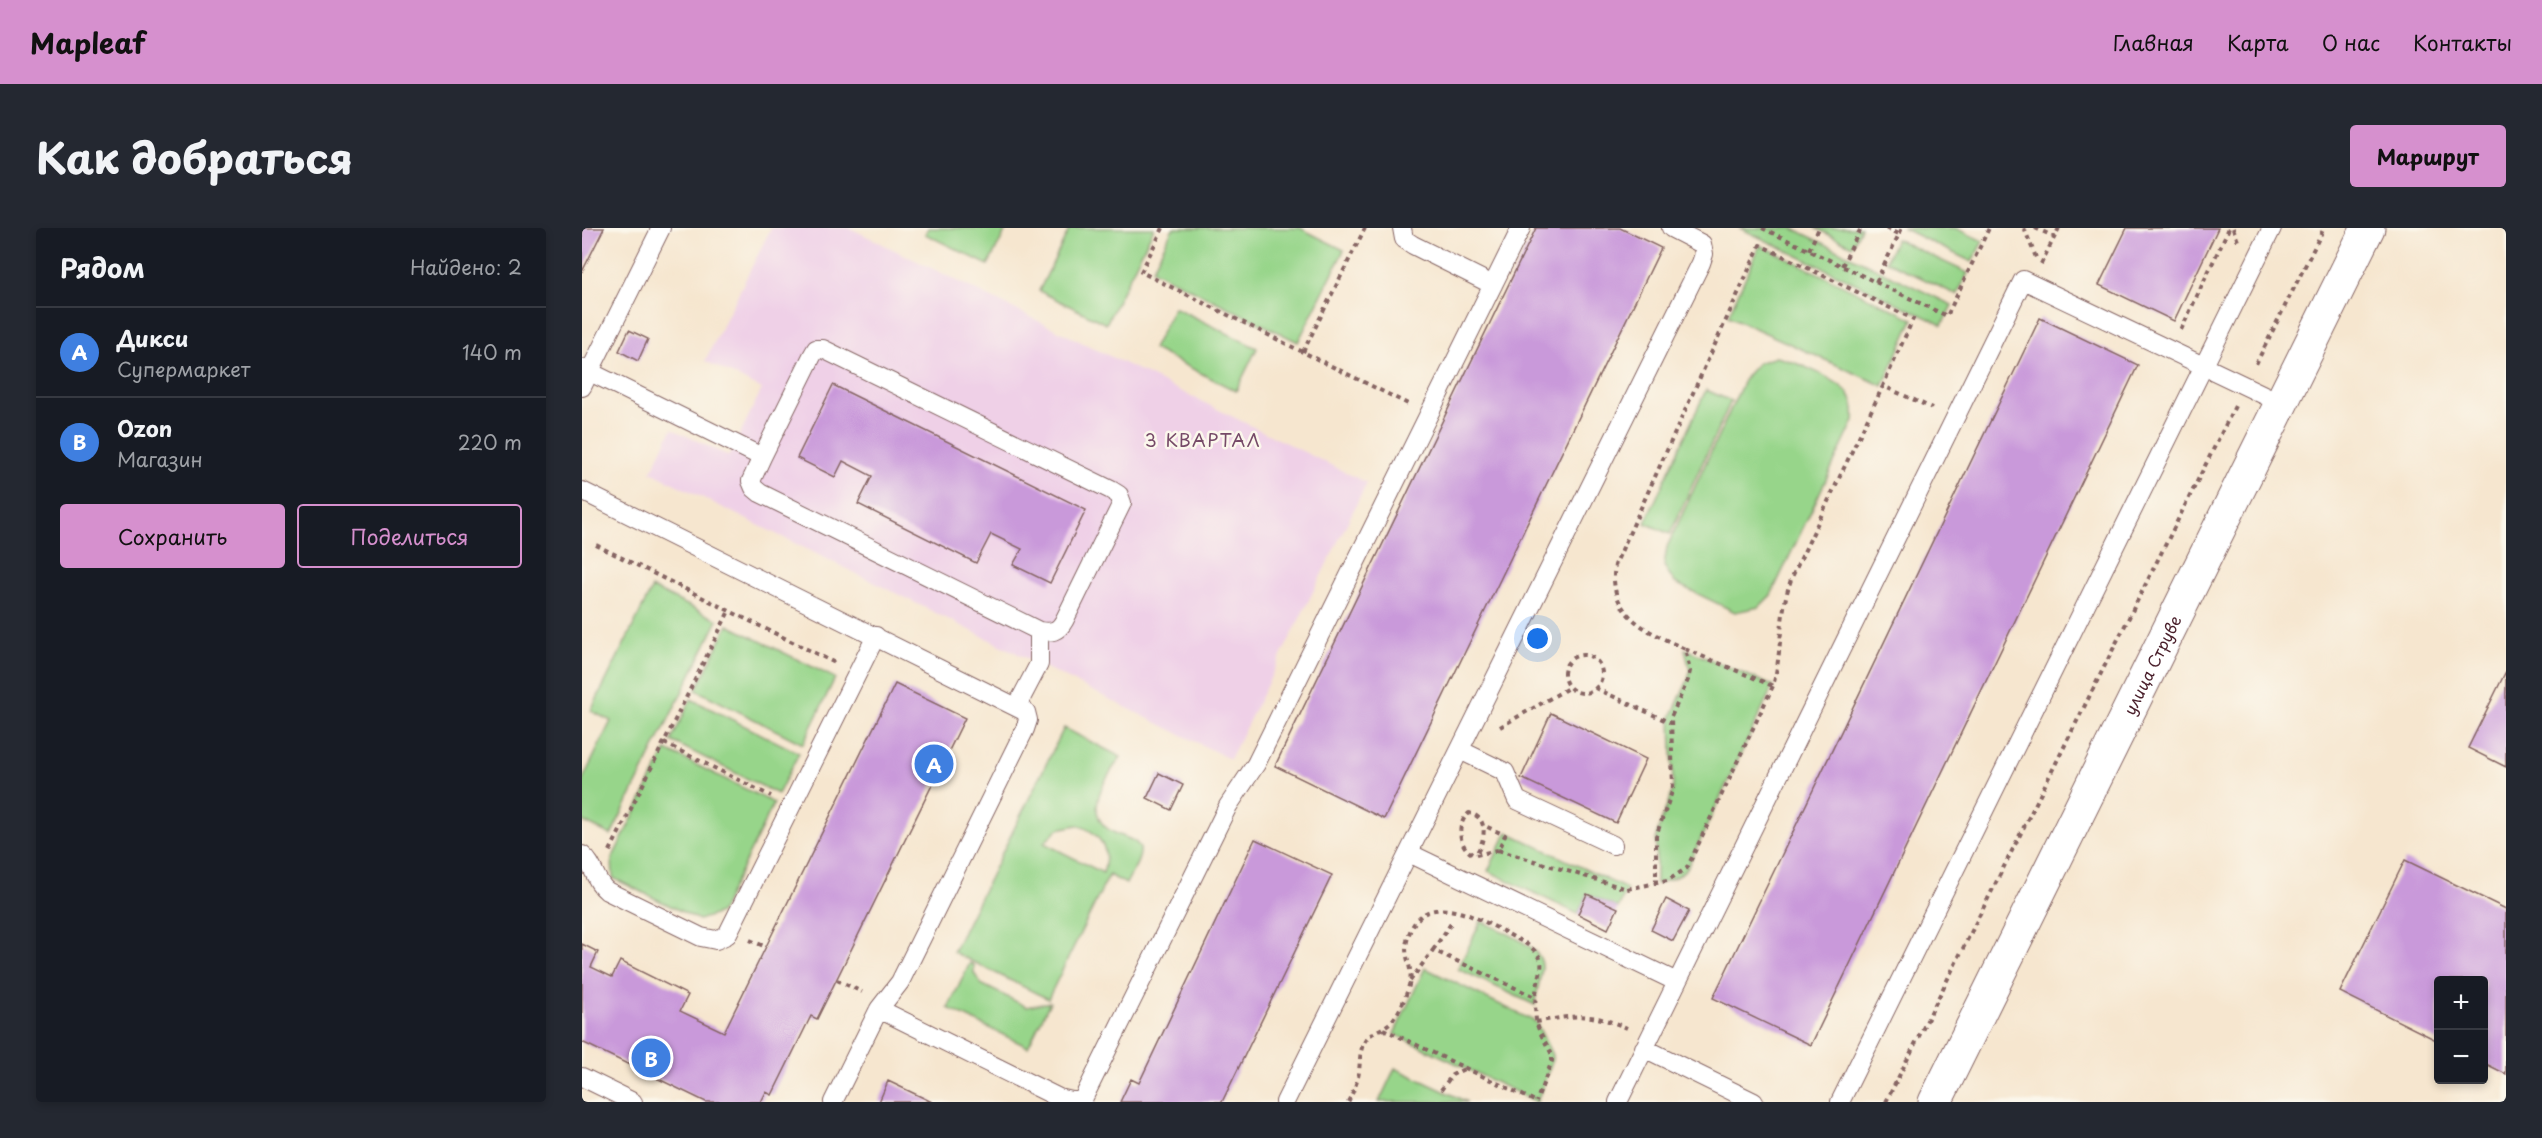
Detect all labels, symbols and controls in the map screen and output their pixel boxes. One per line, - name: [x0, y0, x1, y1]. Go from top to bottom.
- text: Mapleaf: [30, 21, 146, 64]
- text: Главная: [2113, 26, 2194, 58]
- text: Карта: [2227, 26, 2289, 58]
- text: О нас: [2322, 26, 2380, 58]
- text: Контакты: [2413, 26, 2512, 58]
- text: Как добраться: [36, 125, 353, 188]
- button: Маршрут: [2350, 125, 2506, 187]
- text: Рядом: [60, 248, 145, 287]
- text: Найдено: 2: [410, 252, 522, 282]
- text: Дикси: [117, 321, 188, 354]
- text: A: [72, 337, 87, 367]
- text: 140 m: [462, 337, 522, 367]
- text: Супермаркет: [117, 354, 250, 384]
- text: Ozon: [117, 411, 172, 444]
- district label: 3 КВАРТАЛ: [1145, 426, 1261, 453]
- text: B: [73, 427, 86, 457]
- text: 220 m: [458, 427, 522, 457]
- text: Магазин: [117, 444, 203, 474]
- button: Сохранить: [60, 504, 285, 568]
- button: Поделиться: [297, 504, 522, 568]
- street label: улица Струве: [2117, 611, 2187, 719]
- your location: [1523, 624, 1552, 653]
- pin: A: [914, 742, 954, 786]
- map controls: [2434, 976, 2488, 1084]
- button: +: [2434, 976, 2488, 1030]
- button: −: [2434, 1030, 2488, 1084]
- pin: B: [632, 1036, 670, 1080]

